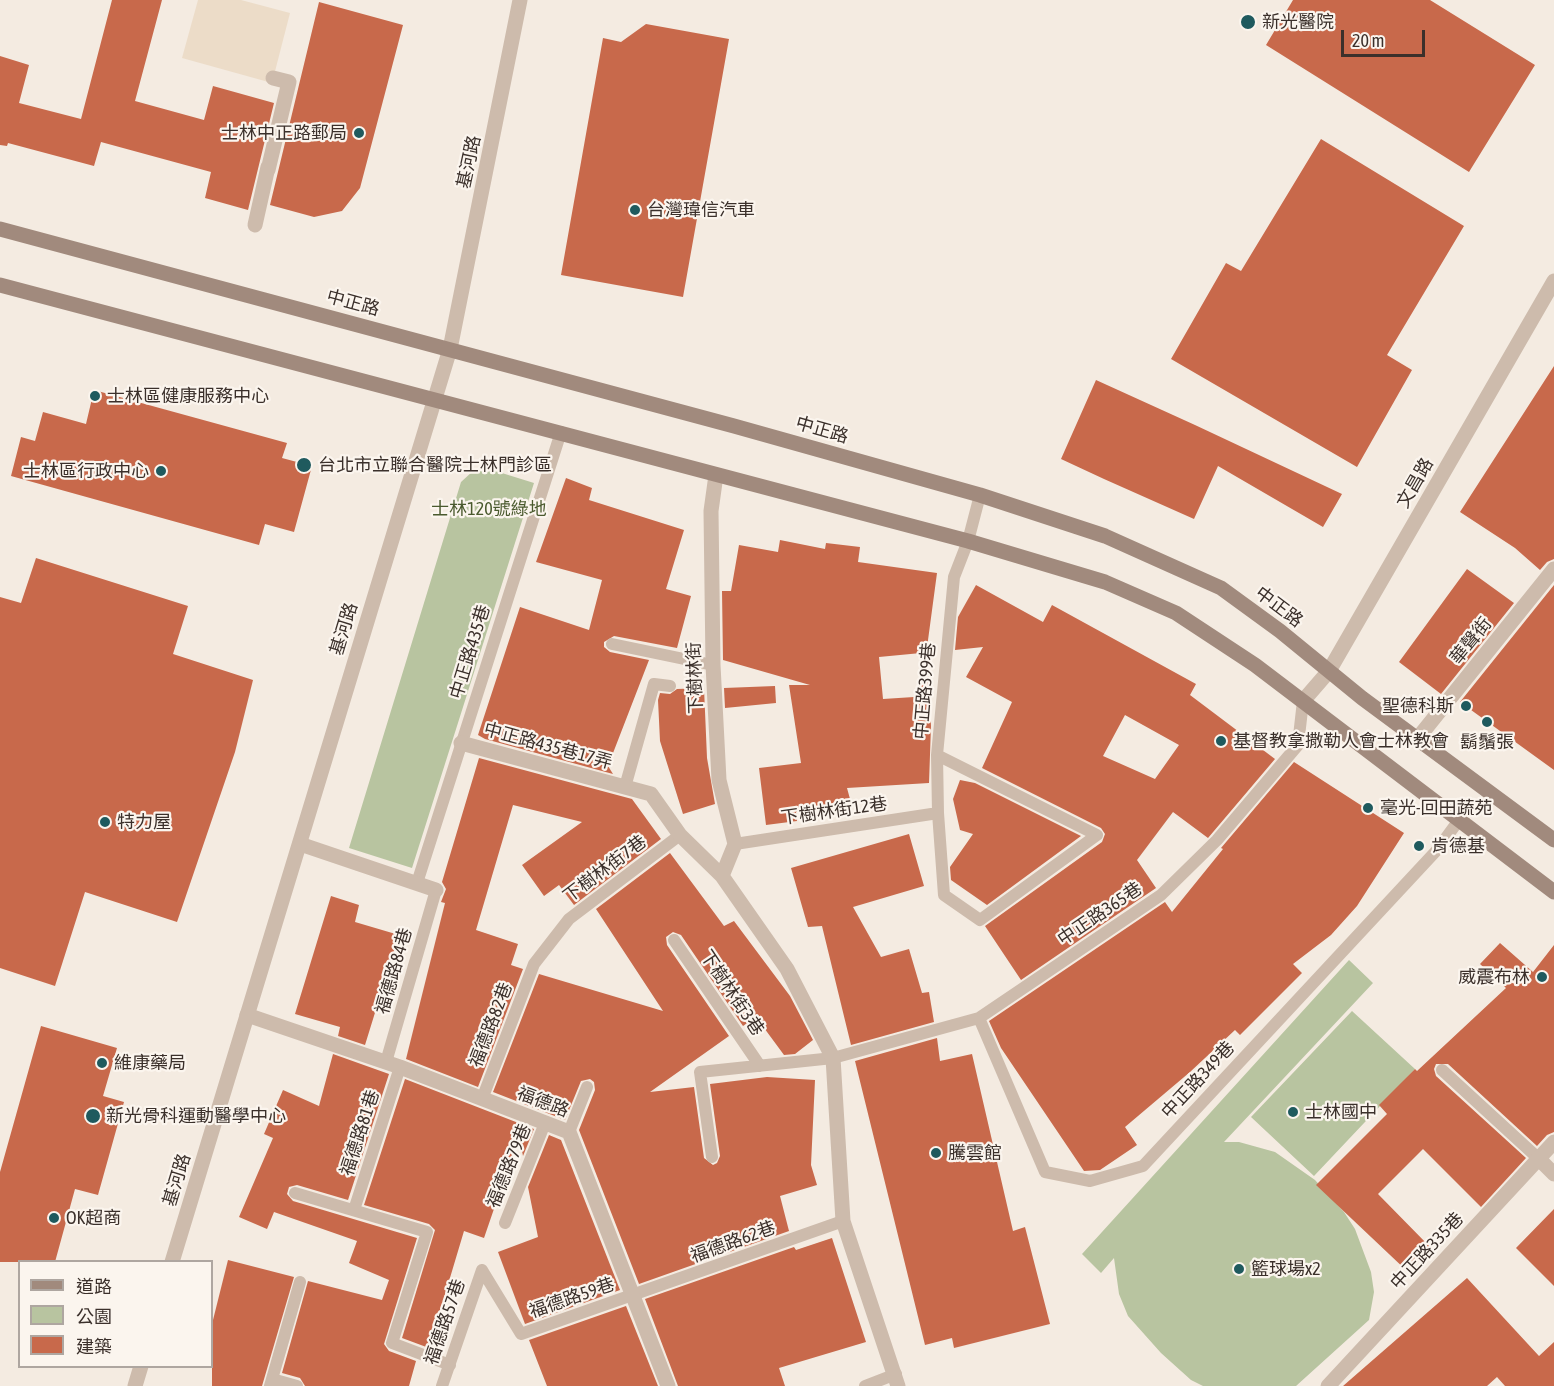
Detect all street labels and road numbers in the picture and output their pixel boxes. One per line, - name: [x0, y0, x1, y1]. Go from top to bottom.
- street label: 基河路: [453, 133, 485, 191]
- street label: 中正路: [324, 286, 382, 320]
- street label: 中正路: [793, 412, 851, 448]
- street label: 文昌路: [1392, 454, 1438, 512]
- street label: 中正路: [1251, 582, 1307, 632]
- street label: 基河路: [326, 600, 362, 658]
- street label: 中正路435巷: [445, 602, 495, 702]
- street label: 華聲街: [1446, 613, 1496, 669]
- street label: 下樹林街: [683, 642, 707, 714]
- street label: 中正路399巷: [910, 642, 940, 740]
- street label: 中正路435巷17弄: [481, 718, 615, 774]
- street label: 下樹林街12巷: [780, 793, 888, 829]
- street label: 下樹林街7巷: [559, 831, 651, 907]
- street label: 中正路365巷: [1054, 878, 1146, 950]
- street label: 福德路84巷: [371, 925, 417, 1017]
- street label: 下樹林街3巷: [696, 946, 768, 1040]
- street label: 福德路82巷: [465, 980, 517, 1070]
- street label: 中正路349巷: [1157, 1037, 1239, 1123]
- street label: 福德路: [514, 1082, 572, 1122]
- street label: 福德路81巷: [336, 1087, 384, 1179]
- street label: 福德路79巷: [482, 1121, 536, 1211]
- street label: 基河路: [159, 1151, 195, 1209]
- street label: 中正路335巷: [1386, 1208, 1468, 1294]
- street label: 福德路62巷: [688, 1217, 778, 1267]
- street label: 福德路59巷: [526, 1273, 618, 1323]
- street label: 福德路57巷: [420, 1276, 470, 1368]

